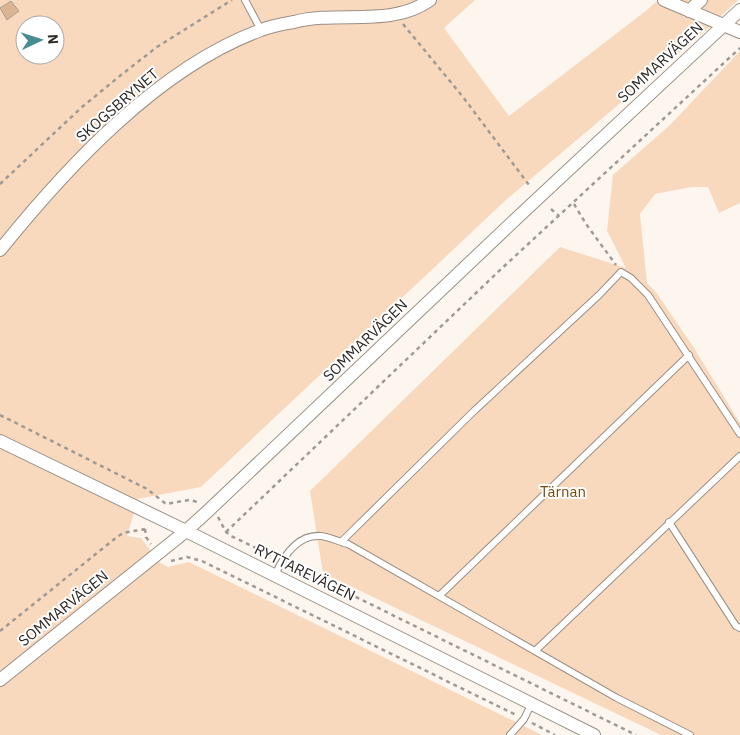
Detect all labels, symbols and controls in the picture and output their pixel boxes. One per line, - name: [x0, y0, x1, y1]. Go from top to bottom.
- north arrow: [15, 15, 65, 65]
- street label: SOMMARVÄGEN: [613, 17, 707, 107]
- text: N: [44, 33, 62, 45]
- street label: SKOGSBRYNET: [72, 64, 163, 146]
- street label: SOMMARVÄGEN: [319, 295, 411, 385]
- park label: Tärnan: [540, 482, 586, 501]
- street label: RYTTAREVÄGEN: [251, 539, 359, 605]
- street label: SOMMARVÄGEN: [14, 566, 112, 650]

